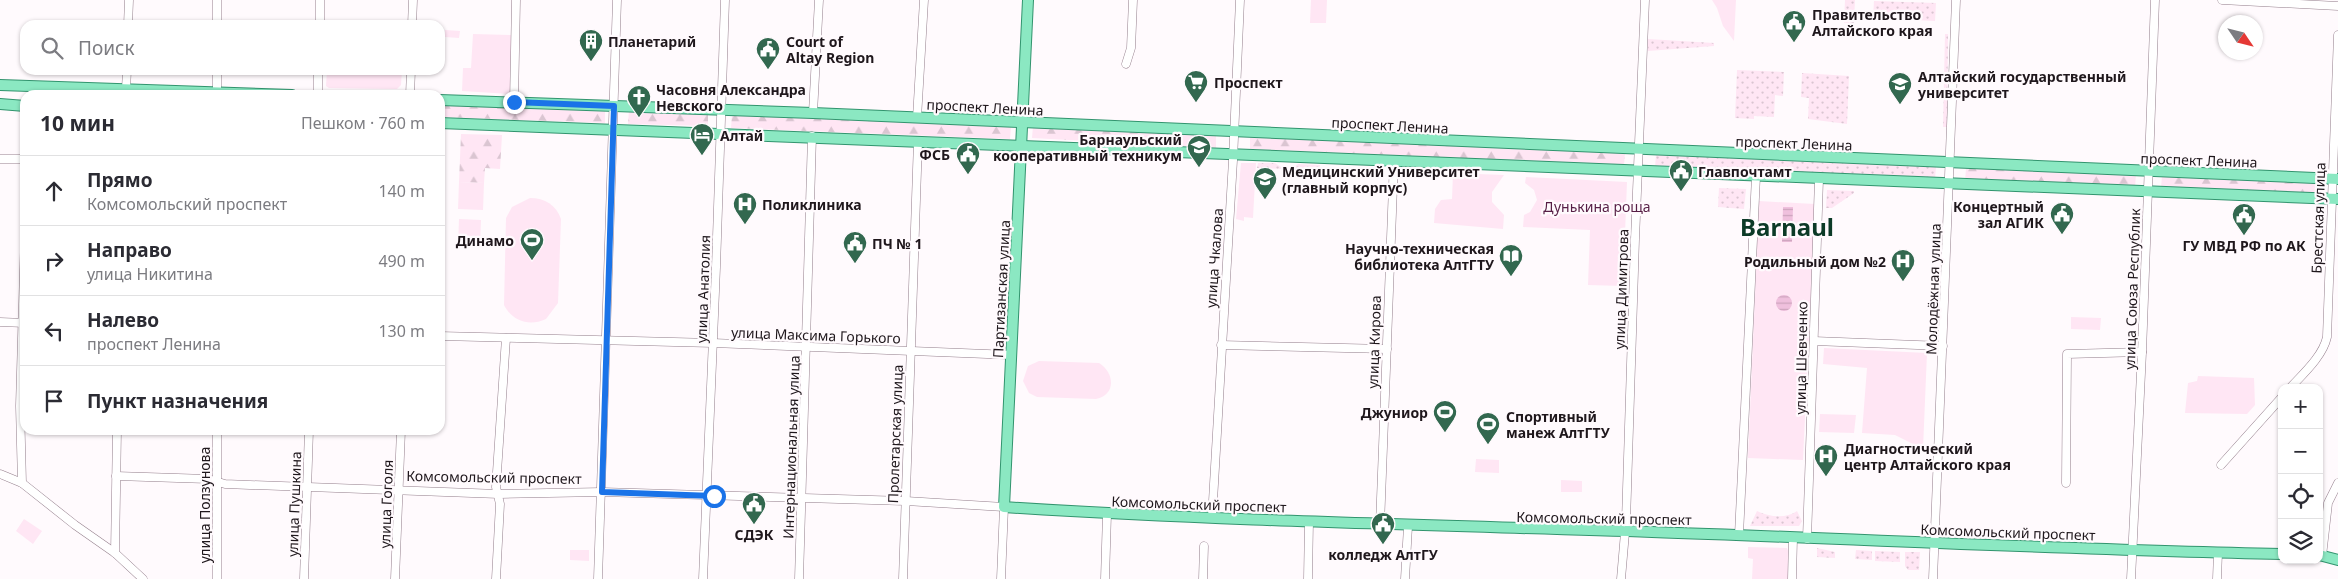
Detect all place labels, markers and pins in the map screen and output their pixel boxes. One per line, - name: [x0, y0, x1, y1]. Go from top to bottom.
- place label: Правительство Алтайского края: [1812, 5, 1933, 40]
- public building icon: Правительство Алтайского края: [1781, 9, 1807, 43]
- building icon: Планетарий: [578, 28, 604, 62]
- place label: Планетарий: [608, 32, 696, 51]
- place label: Court of Altay Region: [786, 32, 874, 67]
- public building icon: Court of Altay Region: [755, 36, 781, 70]
- place label: Алтайский государственный университет: [1917, 67, 2126, 102]
- supermarket icon: Проспект: [1183, 69, 1209, 103]
- school or university icon: Алтайский государственный университет: [1887, 71, 1913, 105]
- place label: Проспект: [1214, 73, 1283, 92]
- place label: Часовня Александра Невского: [656, 80, 806, 115]
- church icon: Часовня Александра Невского: [626, 84, 652, 118]
- hotel icon: Алтай: [689, 122, 715, 156]
- place label: Алтай: [720, 126, 763, 145]
- place label: Барнаульский кооперативный техникум: [993, 130, 1182, 165]
- school or university icon: Барнаульский кооперативный техникум: [1186, 134, 1212, 168]
- public building icon: ФСБ: [955, 141, 981, 175]
- place label: ФСБ: [919, 145, 950, 164]
- public building icon: Главпочтамт: [1668, 158, 1694, 192]
- place label: Медицинский Университет (главный корпус): [1282, 162, 1480, 197]
- place label: Главпочтамт: [1698, 162, 1792, 181]
- school or university icon: Медицинский Университет (главный корпус): [1252, 166, 1278, 200]
- hospital icon: Поликлиника: [732, 191, 758, 225]
- place label: Поликлиника: [762, 195, 862, 214]
- place label: Концертный зал АГИК: [1953, 197, 2044, 232]
- public building icon: Концертный зал АГИК: [2049, 201, 2075, 235]
- public building icon: ГУ МВД РФ по АК: [2231, 202, 2257, 236]
- sports icon: Динамо: [519, 227, 545, 261]
- public building icon: ПЧ № 1: [842, 230, 868, 264]
- place label: Динамо: [456, 231, 514, 250]
- place label: ПЧ № 1: [872, 234, 922, 253]
- place label: ГУ МВД РФ по АК: [2182, 236, 2306, 255]
- place label: Научно-техническая библиотека АлтГТУ: [1345, 239, 1495, 274]
- library icon: Научно-техническая библиотека АлтГТУ: [1498, 243, 1524, 277]
- hospital icon: Родильный дом №2: [1890, 248, 1916, 282]
- place label: Родильный дом №2: [1744, 252, 1886, 271]
- sports icon: Джуниор: [1432, 399, 1458, 433]
- place label: Джуниор: [1361, 403, 1428, 422]
- place label: Спортивный манеж АлтГТУ: [1506, 407, 1611, 442]
- sports icon: Спортивный манеж АлтГТУ: [1475, 411, 1501, 445]
- place label: Диагностический центр Алтайского края: [1844, 439, 2011, 474]
- hospital icon: Диагностический центр Алтайского края: [1813, 443, 1839, 477]
- public building icon: СДЭК: [741, 491, 767, 525]
- public building icon: колледж АлтГУ: [1370, 511, 1396, 545]
- place label: СДЭК: [735, 525, 774, 544]
- place label: колледж АлтГУ: [1328, 545, 1439, 564]

